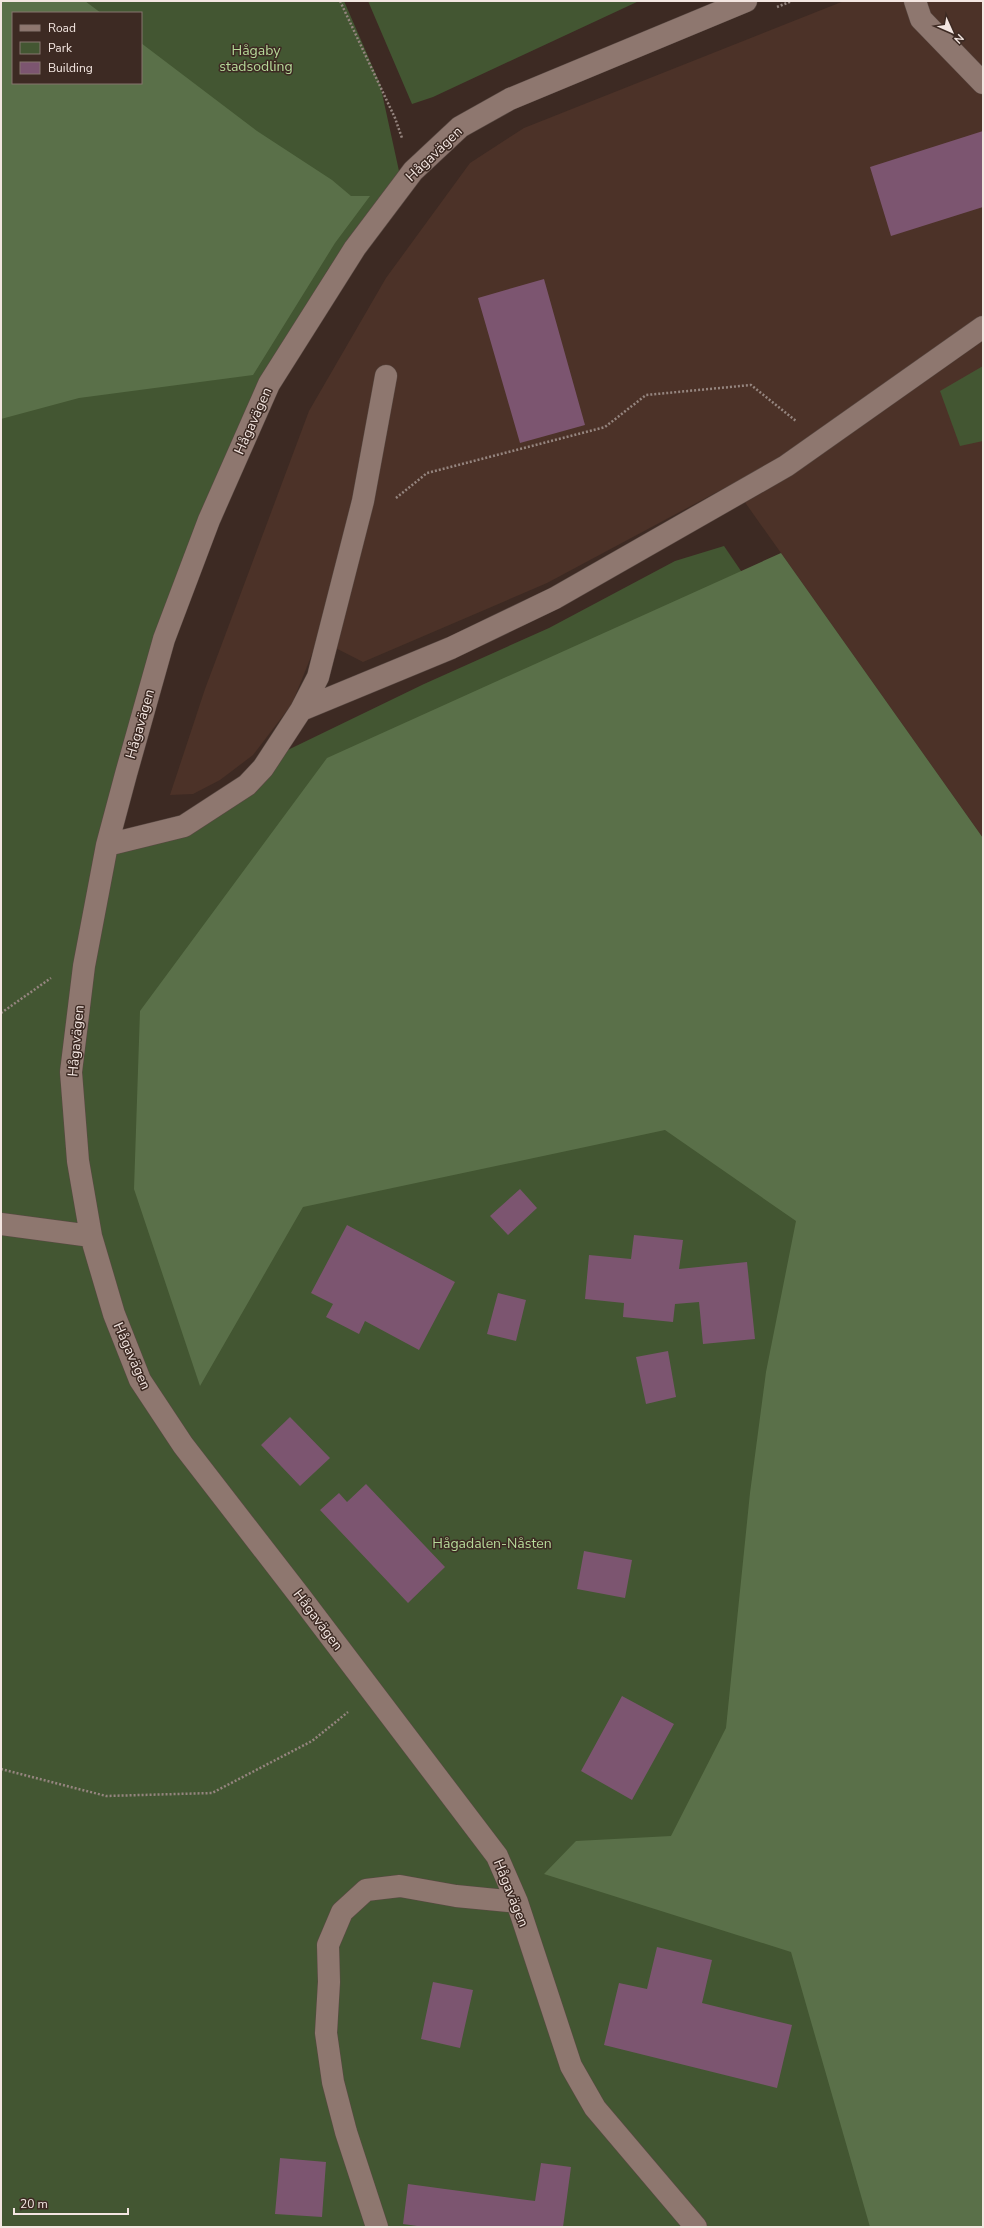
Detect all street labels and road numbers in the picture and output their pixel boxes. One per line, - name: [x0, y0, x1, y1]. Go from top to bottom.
- street label: Hågavägen: [402, 122, 466, 186]
- street label: Hågavägen: [230, 384, 276, 458]
- street label: Hågavägen: [121, 687, 159, 761]
- street label: Hågavägen: [63, 1004, 89, 1078]
- street label: Hågavägen: [109, 1319, 155, 1393]
- street label: Hågavägen: [289, 1586, 347, 1654]
- street label: Hågavägen: [489, 1856, 533, 1930]

